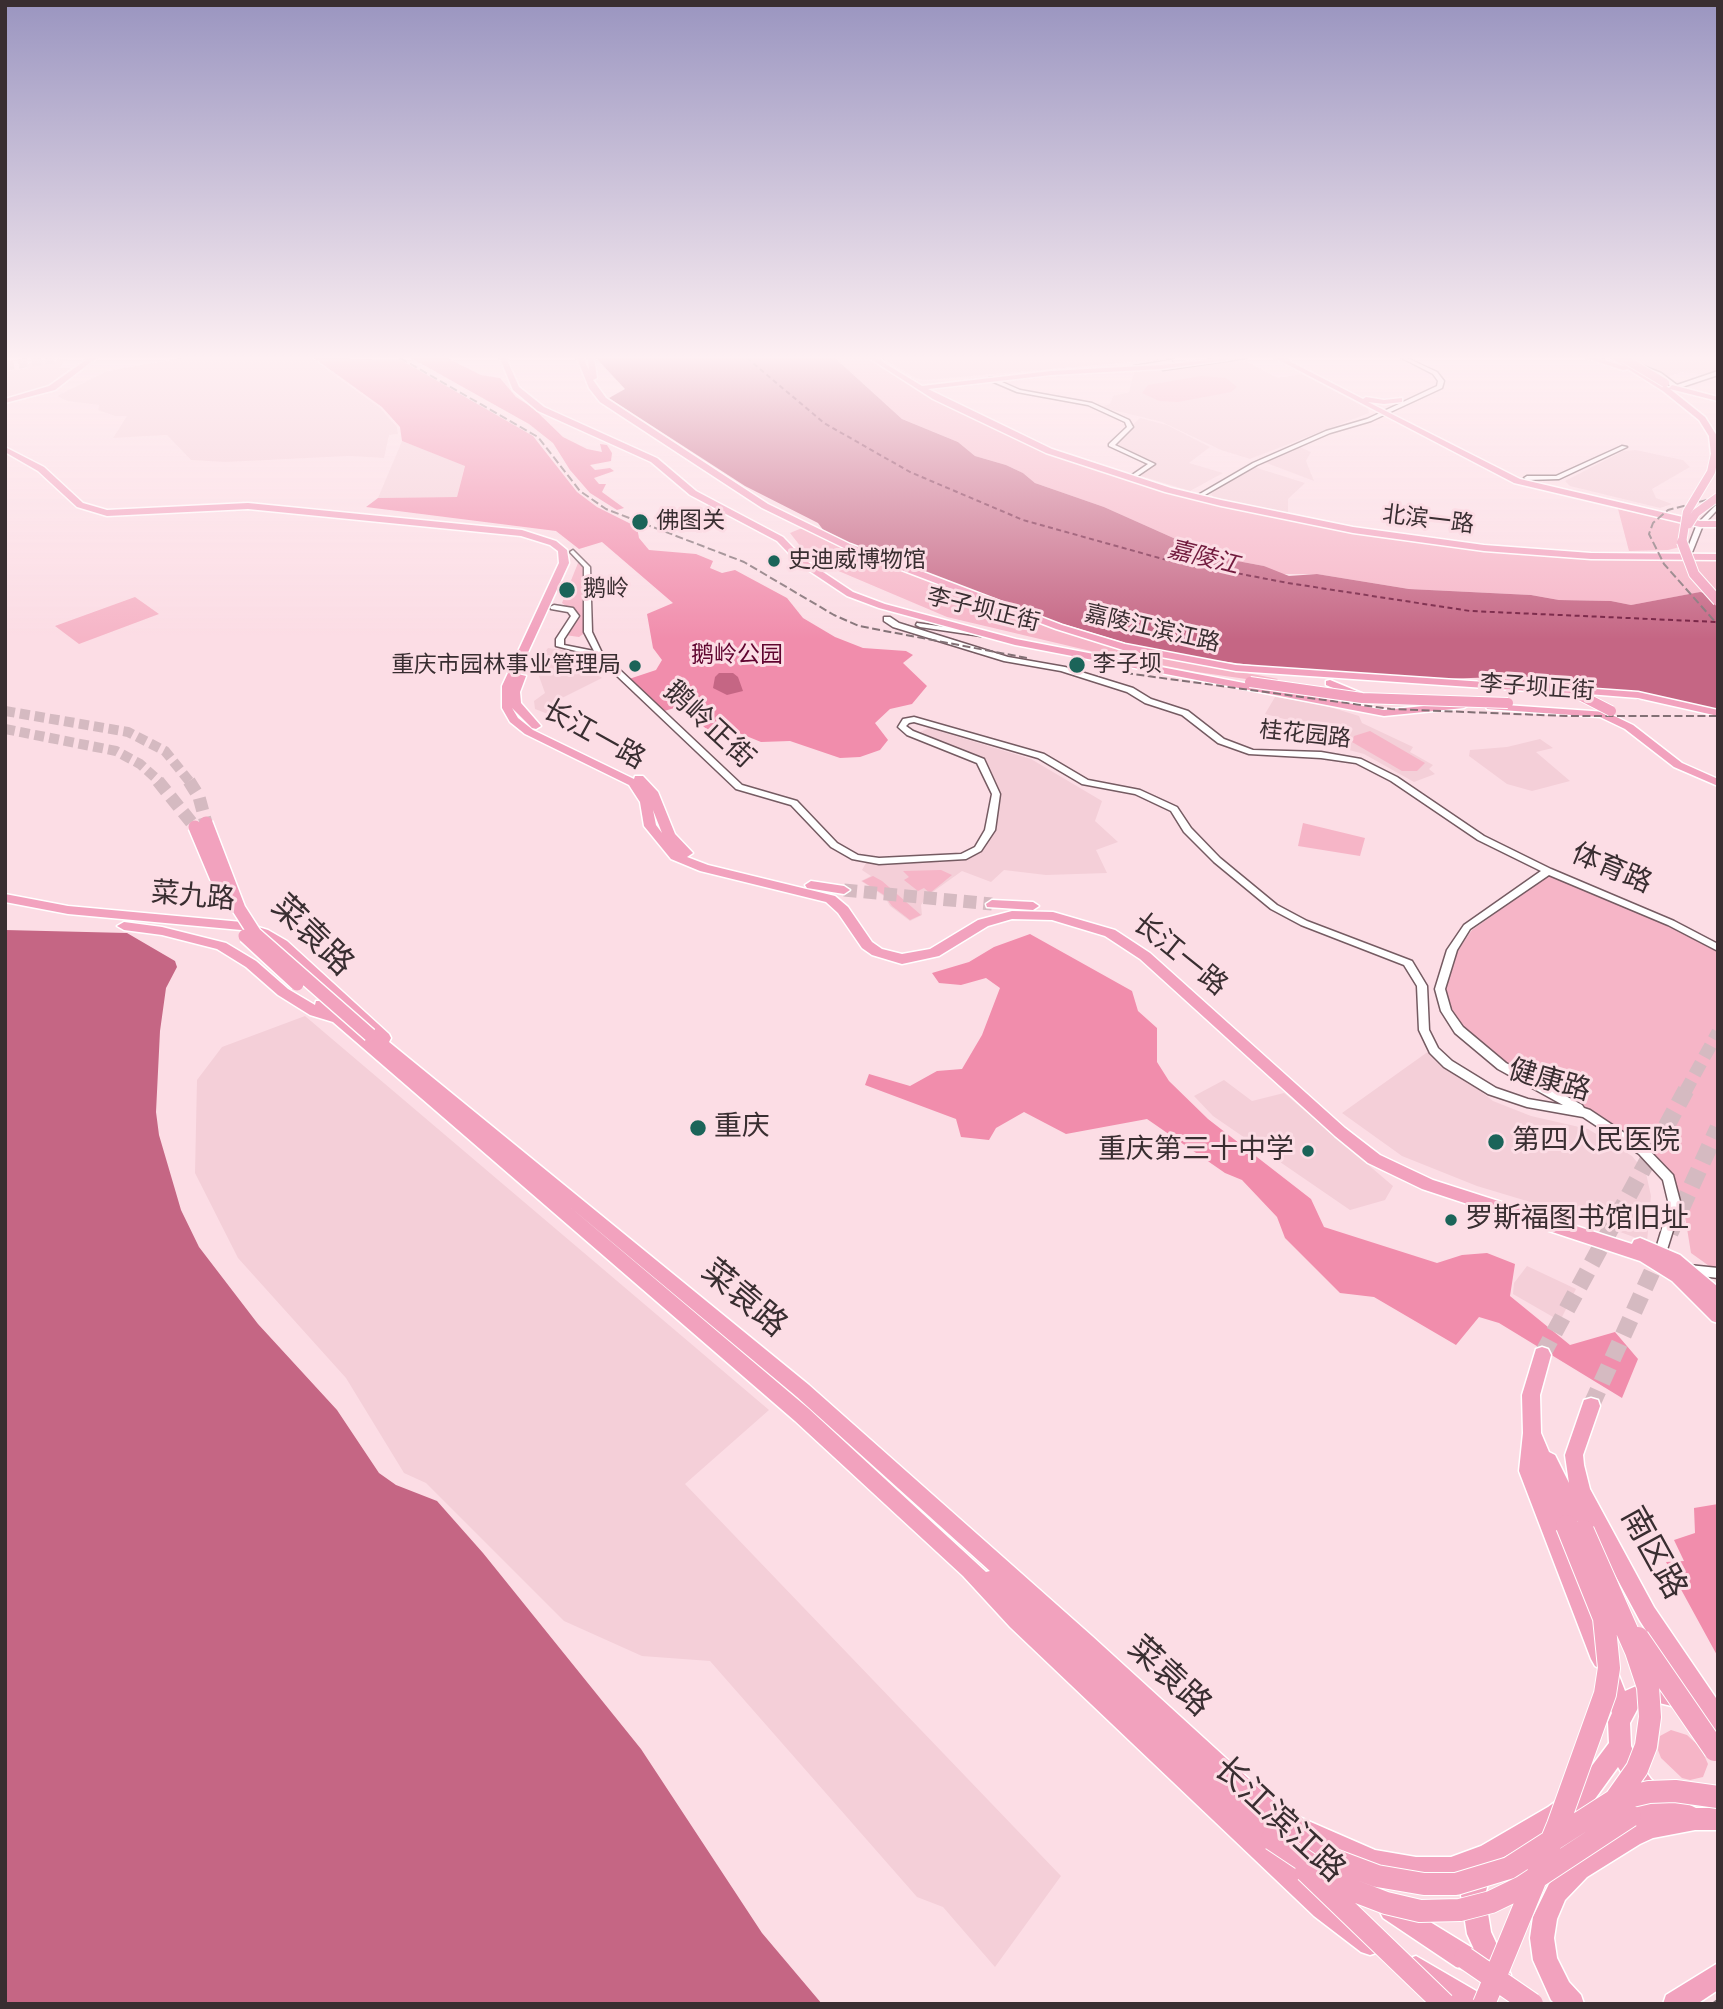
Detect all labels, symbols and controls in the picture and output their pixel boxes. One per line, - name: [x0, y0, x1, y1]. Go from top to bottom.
- street label: 北滨一路: [1381, 502, 1475, 540]
- place label: 佛图关: [656, 508, 725, 536]
- marker: 佛图关: [630, 512, 650, 532]
- water label: 嘉陵江: [1165, 536, 1241, 582]
- place label: 史迪威博物馆: [788, 547, 926, 575]
- marker: 史迪威博物馆: [766, 553, 782, 569]
- place label: 鹅岭: [583, 576, 629, 604]
- marker: 鹅岭: [557, 580, 577, 600]
- street label: 李子坝正街: [924, 584, 1042, 638]
- street label: 嘉陵江滨江路: [1082, 601, 1222, 659]
- park label: 鹅岭公园: [691, 642, 783, 670]
- place label: 李子坝: [1093, 651, 1162, 679]
- place label: 重庆市园林事业管理局: [391, 652, 621, 680]
- marker: 李子坝: [1067, 655, 1087, 675]
- marker: 重庆市园林事业管理局: [627, 658, 643, 674]
- street label: 李子坝正街: [1479, 671, 1595, 707]
- street label: 鹅岭正街: [656, 676, 760, 776]
- street label: 长江一路: [536, 694, 650, 778]
- street label: 桂花园路: [1258, 717, 1352, 755]
- street label: 体育路: [1566, 838, 1656, 902]
- street label: 菜九路: [150, 878, 236, 918]
- street label: 菜袁路: [262, 888, 360, 986]
- street label: 长江一路: [1125, 908, 1233, 1004]
- street label: 健康路: [1504, 1054, 1594, 1110]
- place label: 重庆: [714, 1111, 770, 1145]
- marker: 重庆: [688, 1118, 708, 1138]
- place label: 第四人民医院: [1512, 1125, 1680, 1159]
- marker: 第四人民医院: [1486, 1132, 1506, 1152]
- place label: 重庆第三十中学: [1098, 1134, 1294, 1168]
- marker: 重庆第三十中学: [1300, 1143, 1316, 1159]
- place label: 罗斯福图书馆旧址: [1465, 1203, 1689, 1237]
- marker: 罗斯福图书馆旧址: [1443, 1212, 1459, 1228]
- street label: 菜袁路: [692, 1253, 794, 1347]
- street label: 南区路: [1611, 1501, 1693, 1607]
- street label: 菜袁路: [1118, 1630, 1218, 1726]
- street label: 长江滨江路: [1204, 1750, 1352, 1892]

